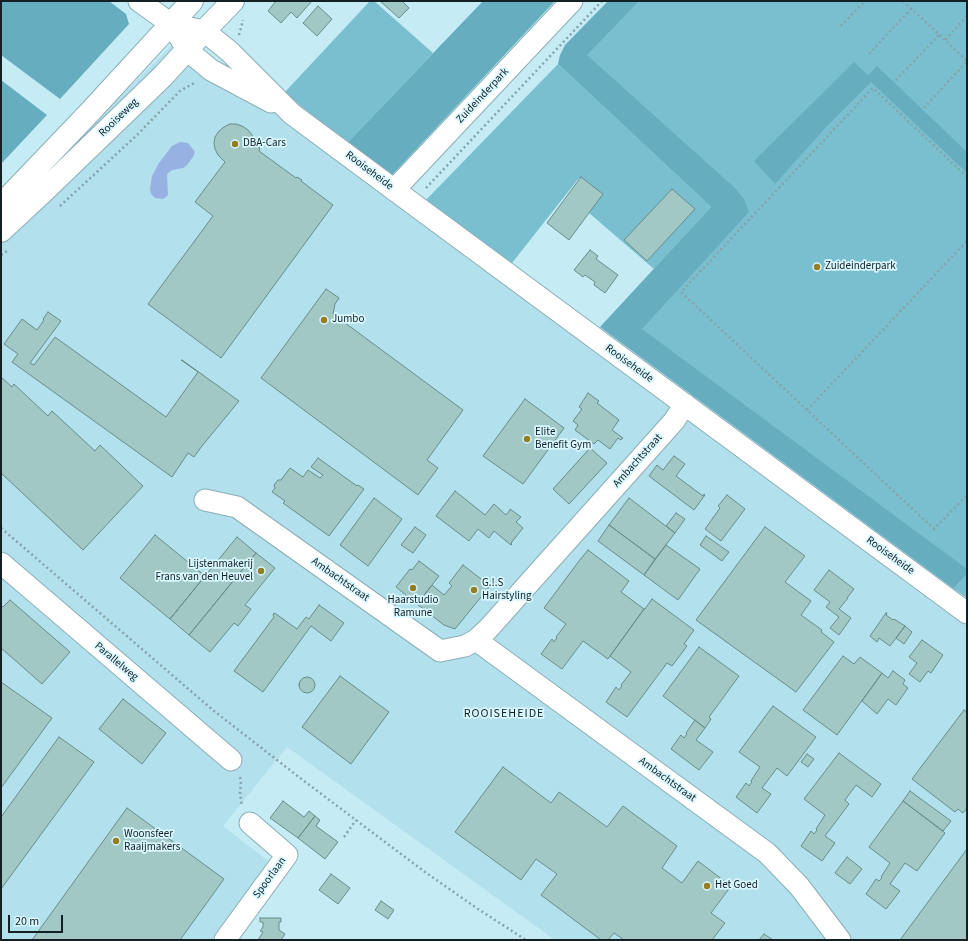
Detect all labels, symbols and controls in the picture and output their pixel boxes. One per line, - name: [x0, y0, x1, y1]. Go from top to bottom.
- street label: Zuideinderpark: [454, 66, 512, 126]
- street label: Rooiseweg: [97, 96, 141, 140]
- place label: DBA-Cars: [243, 137, 286, 151]
- marker: DBA-Cars: [230, 139, 240, 149]
- street label: Rooiseheide: [342, 149, 396, 193]
- place label: Zuideinderpark: [825, 260, 896, 274]
- marker: Zuideinderpark: [812, 262, 822, 272]
- place label: Jumbo: [332, 313, 364, 327]
- marker: Jumbo: [319, 315, 329, 325]
- street label: Rooiseheide: [602, 342, 656, 386]
- place label: Elite Benefit Gym: [535, 426, 591, 452]
- street label: Ambachtstraat: [611, 432, 665, 490]
- marker: Elite Benefit Gym: [522, 434, 532, 444]
- street label: Rooiseheide: [863, 534, 917, 578]
- street label: Ambachtstraat: [309, 555, 371, 605]
- place label: Lijstenmakerij Frans van den Heuvel: [155, 558, 253, 584]
- marker: Lijstenmakerij Frans van den Heuvel: [256, 566, 266, 576]
- place label: G.!.S Hairstyling: [482, 577, 532, 603]
- marker: Haarstudio Ramune: [408, 583, 418, 593]
- marker: G.!.S Hairstyling: [469, 585, 479, 595]
- place label: Haarstudio Ramune: [388, 594, 438, 620]
- street label: Parallelweg: [91, 640, 141, 684]
- district label: ROOISEHEIDE: [464, 707, 544, 721]
- street label: Ambachtstraat: [636, 755, 698, 805]
- place label: Woonsfeer Raaijmakers: [124, 828, 180, 854]
- marker: Woonsfeer Raaijmakers: [111, 836, 121, 846]
- street label: Spoorlaan: [251, 855, 289, 901]
- place label: Het Goed: [715, 879, 758, 893]
- marker: Het Goed: [702, 881, 712, 891]
- scale bar: [10, 907, 65, 933]
- text: 20 m: [15, 913, 39, 930]

